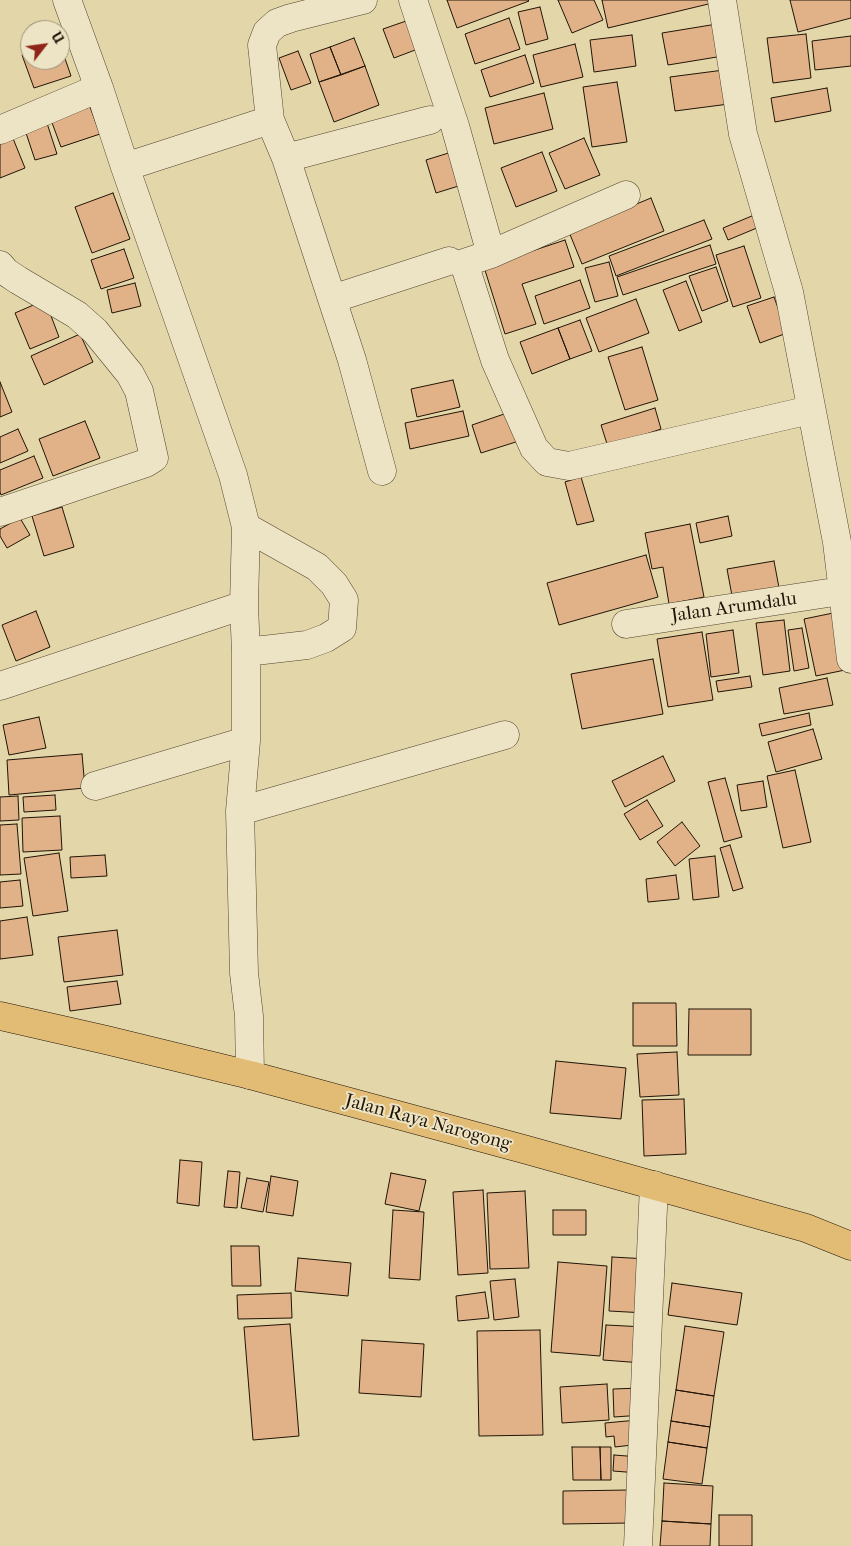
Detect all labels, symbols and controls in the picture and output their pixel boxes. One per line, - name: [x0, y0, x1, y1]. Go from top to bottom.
- north arrow: [20, 20, 70, 70]
- text: U: [47, 29, 68, 47]
- street label: Jalan Arumdalu: [670, 588, 798, 628]
- street label: Jalan Raya Narogong: [342, 1090, 514, 1156]

